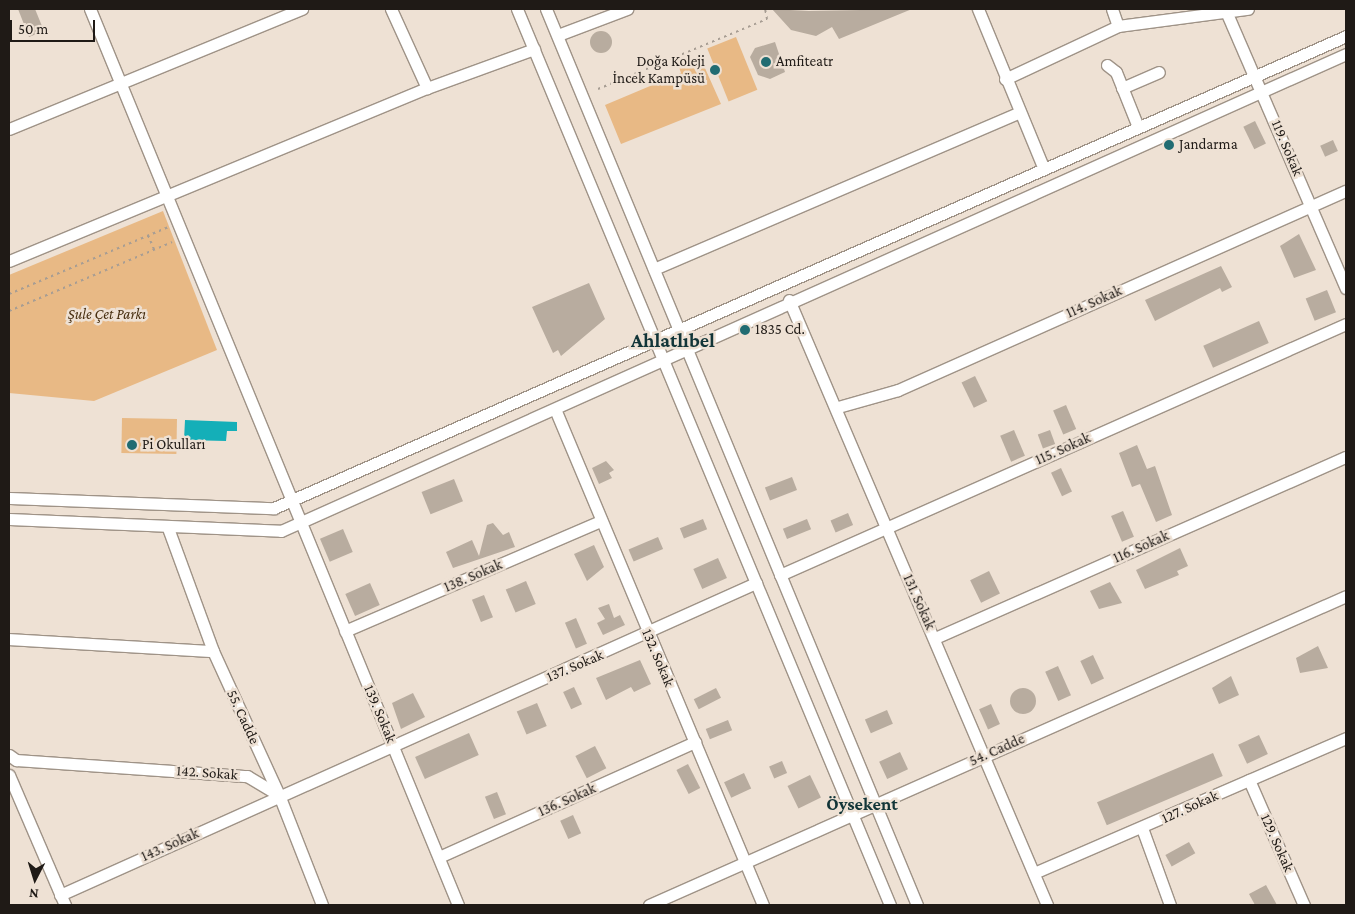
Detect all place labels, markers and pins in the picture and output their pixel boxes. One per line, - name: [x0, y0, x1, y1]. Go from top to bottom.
- place label: Doğa Koleji İncek Kampüsü: [613, 52, 705, 87]
- place label: Amfiteatr: [776, 53, 833, 71]
- marker: Amfiteatr: [760, 56, 772, 68]
- marker: Doğa Koleji İncek Kampüsü: [709, 64, 721, 76]
- place label: Jandarma: [1179, 136, 1238, 154]
- marker: Jandarma: [1163, 139, 1175, 151]
- place label: 1835 Cd.: [755, 321, 805, 339]
- marker: 1835 Cd.: [739, 324, 751, 336]
- place label: Pi Okulları: [142, 436, 205, 454]
- marker: Pi Okulları: [126, 439, 138, 451]

